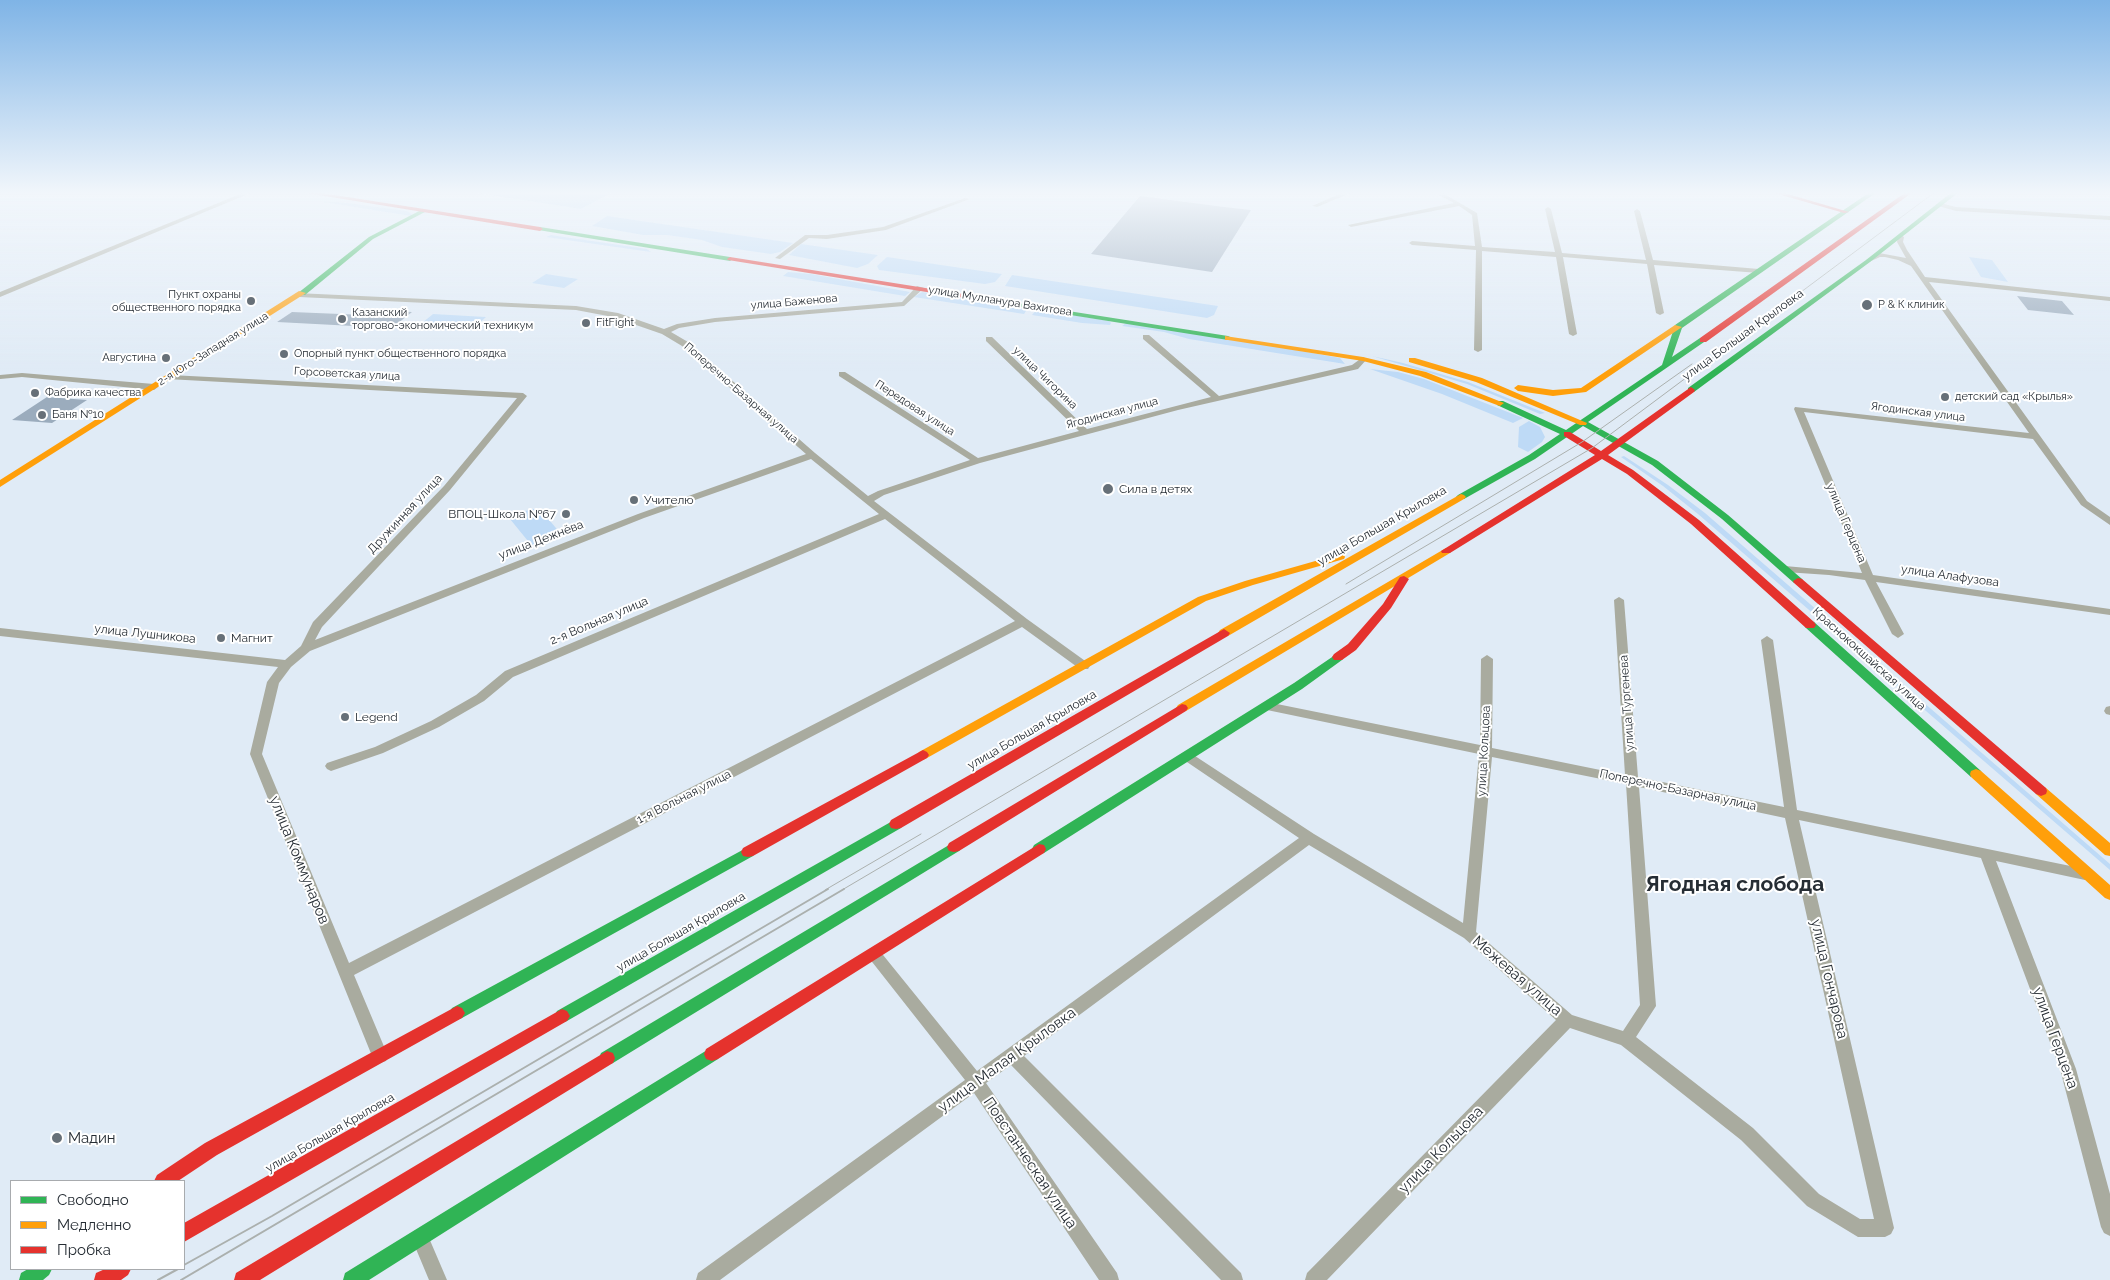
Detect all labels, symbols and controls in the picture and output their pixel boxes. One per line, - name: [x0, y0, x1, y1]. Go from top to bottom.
- street label: улица Мулланура Вахитова: [927, 283, 1073, 319]
- street label: улица Большая Крыловка: [1680, 286, 1806, 384]
- place label: Пункт охраны общественного порядка: [112, 288, 241, 314]
- street label: улица Баженова: [750, 292, 838, 312]
- marker: Пункт охраны общественного порядка: [245, 295, 257, 307]
- marker: Р & К клиник: [1860, 298, 1874, 312]
- place label: Р & К клиник: [1878, 298, 1945, 312]
- place label: Казанский торгово-экономический техникум: [352, 306, 533, 332]
- street label: 2-я Юго-Западная улица: [155, 310, 271, 388]
- marker: Казанский торгово-экономический техникум: [336, 313, 348, 325]
- place label: FitFight: [596, 316, 634, 330]
- marker: FitFight: [580, 317, 592, 329]
- street label: Поперечно-Базарная улица: [681, 340, 801, 446]
- street label: улица Чигорина: [1010, 344, 1080, 412]
- place label: Опорный пункт общественного порядка: [294, 347, 506, 361]
- marker: Опорный пункт общественного порядка: [278, 348, 290, 360]
- place label: Августина: [102, 351, 156, 365]
- marker: Августина: [160, 352, 172, 364]
- street label: Горсоветская улица: [293, 365, 401, 383]
- street label: Передовая улица: [873, 377, 957, 439]
- place label: Фабрика качества: [45, 386, 141, 400]
- marker: Фабрика качества: [29, 387, 41, 399]
- place label: детский сад «Крылья»: [1955, 390, 2073, 404]
- marker: детский сад «Крылья»: [1939, 391, 1951, 403]
- street label: Ягодинская улица: [1065, 394, 1159, 432]
- street label: Ягодинская улица: [1870, 400, 1966, 424]
- place label: Баня №10: [52, 408, 104, 422]
- marker: Баня №10: [36, 409, 48, 421]
- street label: Дружинная улица: [365, 471, 445, 557]
- street label: улица Герцена: [1823, 481, 1869, 565]
- marker: Сила в детях: [1101, 482, 1115, 496]
- place label: Сила в детях: [1119, 482, 1192, 496]
- street label: улица Большая Крыловка: [1315, 483, 1449, 569]
- place label: Учителю: [644, 493, 694, 507]
- marker: Учителю: [628, 494, 640, 506]
- place label: ВПОЦ-Школа №67: [448, 507, 556, 521]
- marker: ВПОЦ-Школа №67: [560, 508, 572, 520]
- street label: улица Дежнёва: [497, 517, 585, 563]
- street label: улица Алафузова: [1900, 562, 2000, 590]
- street label: 2-я Вольная улица: [548, 594, 650, 648]
- street label: Краснококшайская улица: [1809, 604, 1929, 714]
- street label: улица Лушникова: [94, 622, 196, 646]
- place label: Магнит: [231, 631, 273, 645]
- marker: Магнит: [215, 632, 227, 644]
- street label: улица Тургенева: [1616, 655, 1638, 751]
- street label: улица Большая Крыловка: [965, 687, 1099, 773]
- street label: улица Кольцова: [1474, 705, 1494, 797]
- place label: Legend: [355, 710, 398, 724]
- marker: Legend: [339, 711, 351, 723]
- street label: Поперечно-Базарная улица: [1598, 766, 1758, 814]
- street label: 1-я Вольная улица: [634, 767, 734, 827]
- street label: улица Коммунаров: [265, 793, 333, 927]
- district label: Ягодная слобода: [1646, 872, 1824, 898]
- street label: улица Большая Крыловка: [614, 889, 748, 975]
- street label: улица Гончарова: [1807, 918, 1851, 1040]
- street label: Межевая улица: [1469, 932, 1565, 1020]
- street label: улица Герцена: [2028, 985, 2082, 1091]
- street label: улица Малая Крыловка: [934, 1004, 1080, 1116]
- street label: улица Большая Крыловка: [263, 1090, 397, 1176]
- street label: Повстанческая улица: [979, 1094, 1081, 1232]
- street label: улица Кольцова: [1395, 1103, 1487, 1197]
- place label: Мадин: [68, 1129, 116, 1147]
- marker: Мадин: [50, 1131, 64, 1145]
- legend: [10, 1180, 185, 1270]
- text: Свободно: [57, 1191, 129, 1209]
- text: Медленно: [57, 1216, 131, 1234]
- text: Пробка: [57, 1241, 111, 1259]

